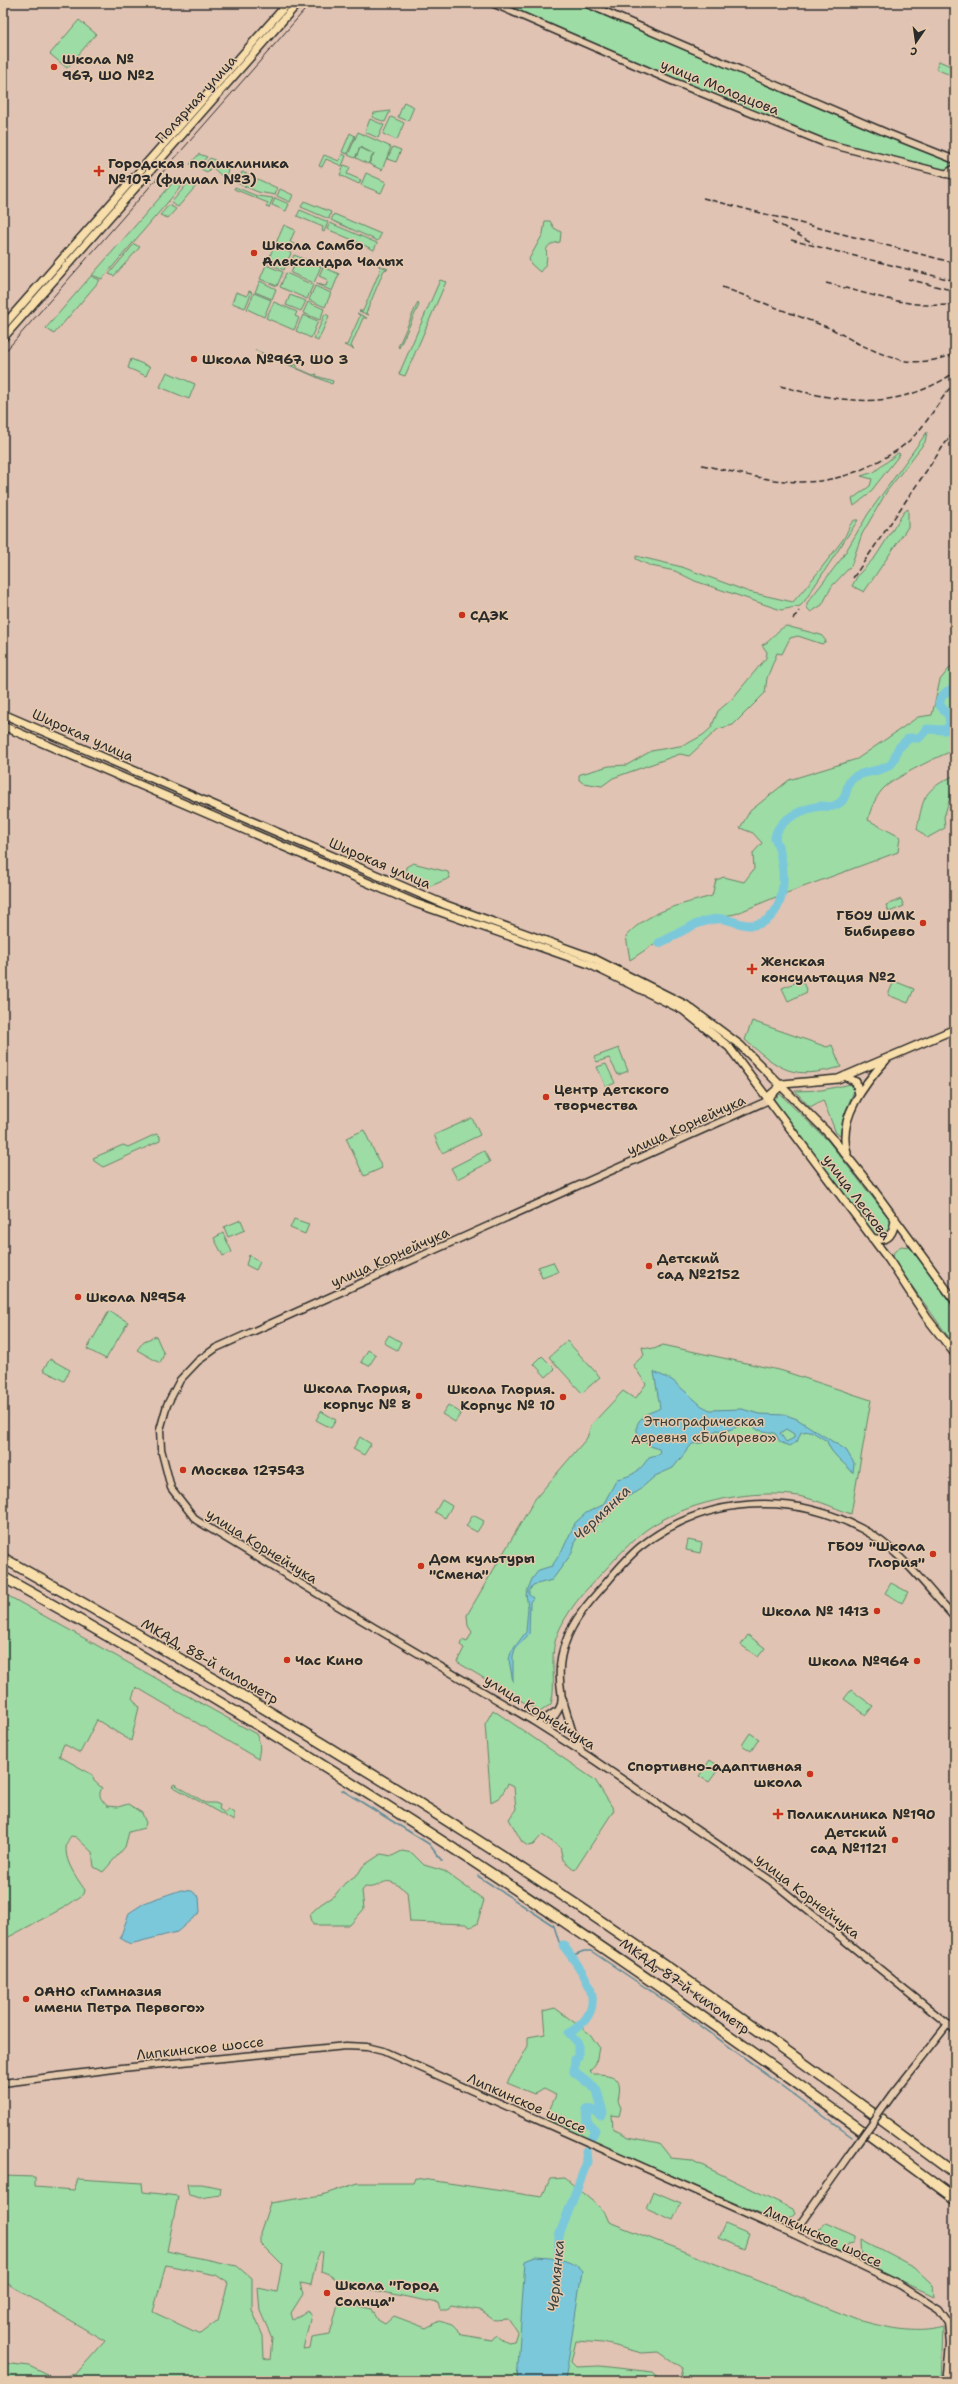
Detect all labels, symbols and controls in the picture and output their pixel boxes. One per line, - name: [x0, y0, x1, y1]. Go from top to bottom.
- north arrow: [896, 22, 936, 62]
- text: С: [909, 43, 919, 59]
- place label: Школа № 967, ШО №2: [62, 50, 155, 84]
- street label: Полярная улица: [152, 51, 241, 147]
- street label: улица Молодцова: [658, 55, 782, 119]
- marker: Школа № 967, ШО №2: [49, 62, 59, 72]
- place label: Городская поликлиника №107 (филиал №3): [108, 154, 289, 188]
- marker: Городская поликлиника №107 (филиал №3): [93, 165, 105, 177]
- place label: Школа Самбо Александра Чалых: [262, 236, 403, 270]
- marker: Школа Самбо Александра Чалых: [249, 248, 259, 258]
- place label: Школа №967, ШО 3: [202, 350, 349, 368]
- marker: Школа №967, ШО 3: [189, 354, 199, 364]
- place label: СДЭК: [470, 606, 509, 624]
- marker: СДЭК: [457, 610, 467, 620]
- street label: Широкая улица: [29, 705, 137, 766]
- street label: Широкая улица: [326, 833, 434, 893]
- place label: ГБОУ ШМК Бибирево: [836, 906, 915, 940]
- marker: ГБОУ ШМК Бибирево: [918, 918, 928, 928]
- place label: Женская консультация №2: [761, 952, 896, 986]
- marker: Женская консультация №2: [746, 963, 758, 975]
- place label: Центр детского творчества: [554, 1080, 669, 1114]
- street label: улица Корнейчука: [624, 1091, 748, 1159]
- marker: Центр детского творчества: [541, 1092, 551, 1102]
- street label: улица Лескова: [819, 1151, 895, 1244]
- street label: улица Корнейчука: [328, 1223, 452, 1291]
- place label: Детский сад №2152: [657, 1249, 740, 1283]
- marker: Детский сад №2152: [644, 1261, 654, 1271]
- place label: Школа №954: [86, 1288, 186, 1306]
- marker: Школа №954: [73, 1292, 83, 1302]
- place label: Школа Глория, корпус № 8: [303, 1379, 411, 1413]
- place label: Школа Глория. Корпус № 10: [447, 1380, 555, 1414]
- marker: Школа Глория, корпус № 8: [414, 1391, 424, 1401]
- marker: Школа Глория. Корпус № 10: [558, 1392, 568, 1402]
- park label: Этнографическая деревня «Бибирево»: [632, 1412, 777, 1446]
- place label: Москва 127543: [191, 1461, 305, 1479]
- marker: Москва 127543: [178, 1465, 188, 1475]
- water label: Чермянка: [569, 1481, 635, 1545]
- street label: улица Корнейчука: [203, 1504, 321, 1588]
- place label: ГБОУ "Школа Глория": [827, 1537, 925, 1571]
- place label: Дом культуры "Смена": [429, 1549, 535, 1583]
- marker: ГБОУ "Школа Глория": [928, 1549, 938, 1559]
- marker: Дом культуры "Смена": [416, 1561, 426, 1571]
- place label: Школа № 1413: [762, 1602, 869, 1620]
- marker: Школа № 1413: [872, 1606, 882, 1616]
- street label: МКАД, 88-й километр: [138, 1614, 282, 1708]
- place label: Час Кино: [295, 1651, 363, 1669]
- place label: Школа №964: [808, 1652, 909, 1670]
- marker: Час Кино: [282, 1655, 292, 1665]
- marker: Школа №964: [912, 1656, 922, 1666]
- street label: улица Корнейчука: [481, 1670, 599, 1754]
- place label: Спортивно-адаптивная школа: [627, 1757, 802, 1791]
- marker: Спортивно-адаптивная школа: [805, 1769, 815, 1779]
- place label: Поликлиника №190: [787, 1805, 936, 1823]
- marker: Поликлиника №190: [772, 1808, 784, 1820]
- place label: Детский сад №1121: [810, 1823, 887, 1857]
- marker: Детский сад №1121: [890, 1835, 900, 1845]
- street label: улица Корнейчука: [752, 1849, 864, 1943]
- street label: МКАД, 87-й километр: [616, 1934, 754, 2038]
- place label: ОАНО «Гимназия имени Петра Первого»: [34, 1982, 205, 2016]
- marker: ОАНО «Гимназия имени Петра Первого»: [21, 1994, 31, 2004]
- street label: Липкинское шоссе: [135, 2032, 265, 2064]
- street label: Липкинское шоссе: [465, 2069, 589, 2137]
- street label: Липкинское шоссе: [761, 2201, 885, 2271]
- water label: Чермянка: [543, 2239, 569, 2313]
- place label: Школа "Город Cолнца": [335, 2276, 439, 2310]
- marker: Школа "Город Cолнца": [322, 2288, 332, 2298]

